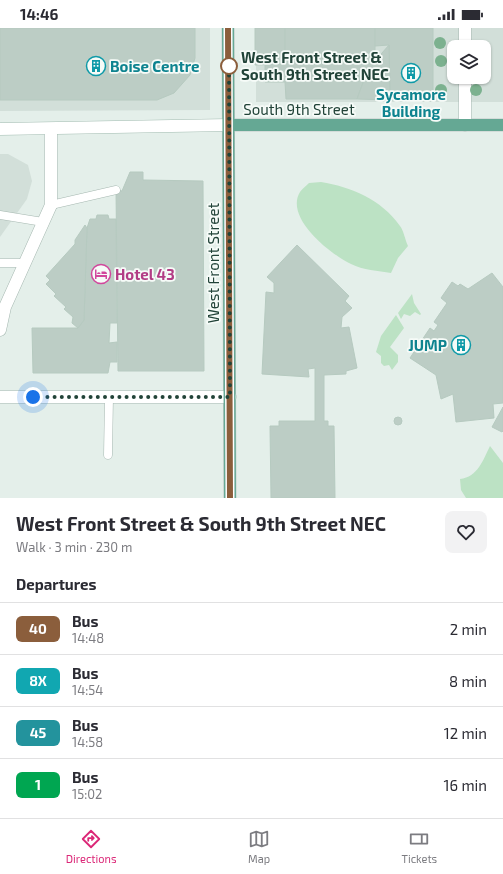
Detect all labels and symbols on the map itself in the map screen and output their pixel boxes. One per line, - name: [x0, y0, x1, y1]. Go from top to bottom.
- place label: West Front Street & South 9th Street NEC: [241, 48, 389, 83]
- building icon: Boise Centre: [85, 55, 107, 77]
- place label: Boise Centre: [110, 57, 199, 75]
- marker: West Front Street & South 9th Street NEC: [220, 57, 238, 75]
- building icon: Sycamore Building: [400, 62, 422, 84]
- place label: Sycamore Building: [376, 85, 446, 120]
- street label: South 9th Street: [243, 100, 355, 118]
- street label: West Front Street: [204, 203, 222, 323]
- hotel icon: Hotel 43: [90, 263, 112, 285]
- place label: Hotel 43: [115, 265, 175, 283]
- building icon: JUMP: [450, 334, 472, 356]
- place label: JUMP: [408, 336, 447, 354]
- your location: [23, 387, 43, 407]

